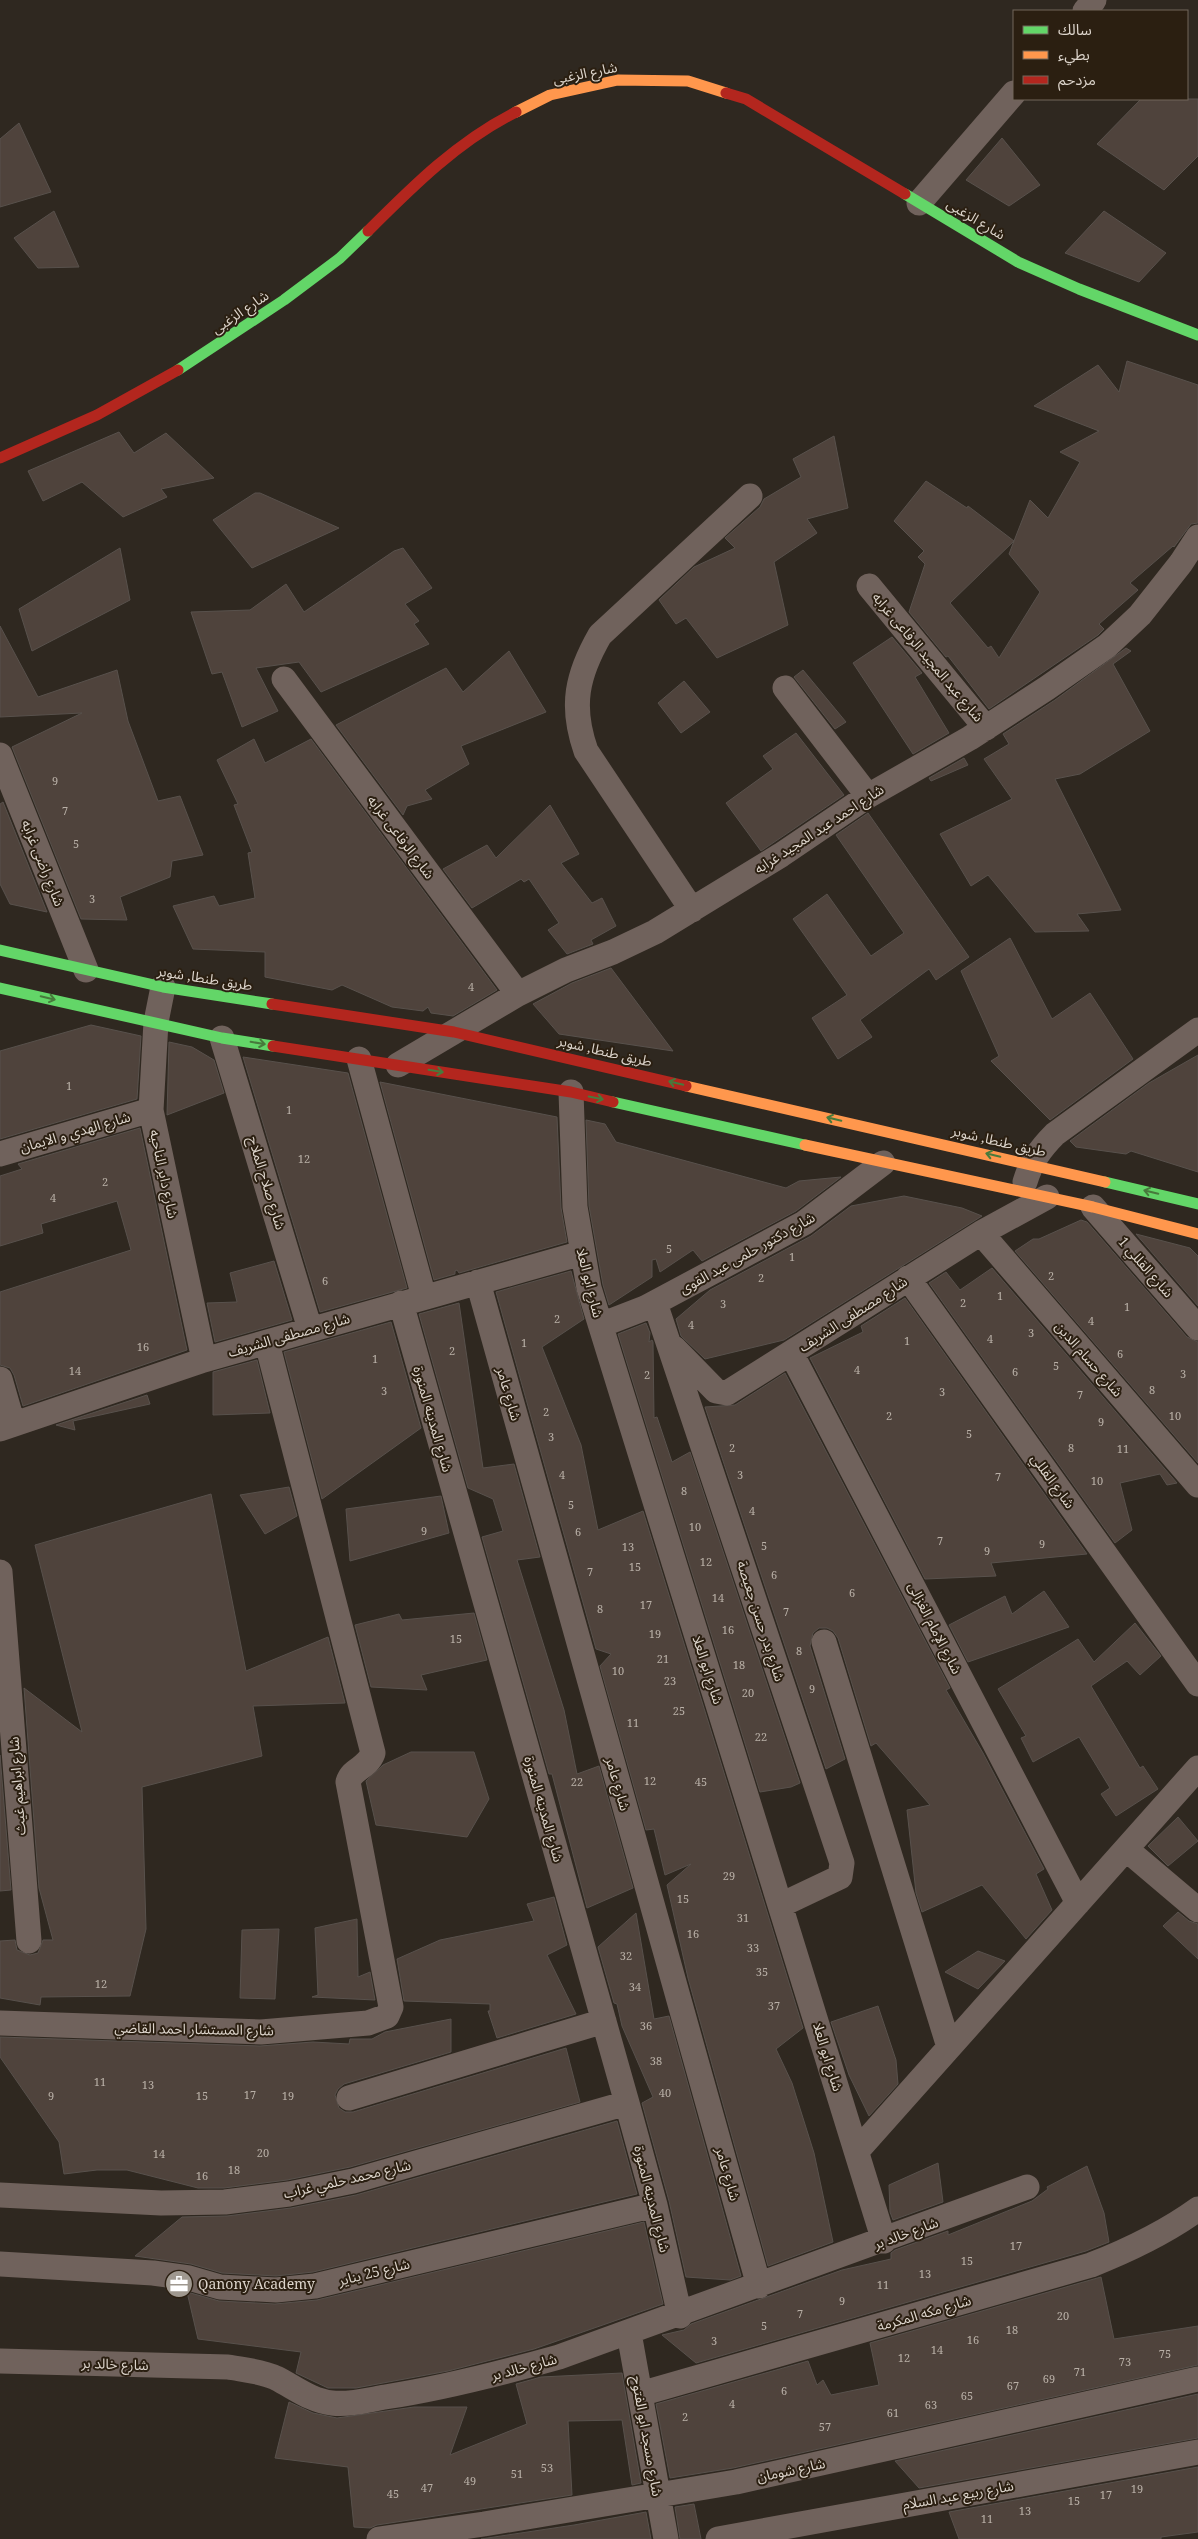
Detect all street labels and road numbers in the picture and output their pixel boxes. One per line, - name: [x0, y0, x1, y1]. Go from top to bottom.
- street label: شارع الزغبى: [551, 57, 619, 90]
- street label: شارع الزغبى: [942, 194, 1009, 245]
- street label: شارع الزغبى: [207, 285, 273, 339]
- street label: شارع عبد المجيد الرفاعى غرابه: [867, 588, 988, 727]
- street label: شارع احمد عبد المجيد غرابه: [750, 779, 888, 879]
- street label: شارع الرفاعى غرابه: [362, 791, 439, 884]
- street label: شارع راضى غرابه: [16, 817, 69, 910]
- street label: طريق طنطا, شوبر: [155, 960, 254, 995]
- street label: طريق طنطا, شوبر: [555, 1030, 654, 1072]
- street label: شارع الهدي و الايمان: [17, 1107, 133, 1159]
- street label: طريق طنطا, شوبر: [949, 1120, 1048, 1162]
- street label: شارع داير الناحيه: [144, 1128, 183, 1221]
- street label: شارع صلاح الملاح: [242, 1134, 291, 1233]
- street label: شارع دكتور حلمى عبد القوى: [675, 1207, 819, 1300]
- street label: شارع القللي 1: [1113, 1232, 1178, 1303]
- street label: شارع ابو العلا: [571, 1246, 608, 1320]
- street label: شارع مصطفى الشريف: [795, 1271, 912, 1358]
- street label: شارع مصطفى الشريف: [226, 1308, 353, 1363]
- street label: شارع حسام الدين: [1050, 1317, 1128, 1402]
- street label: شارع المدينه المنورة: [407, 1364, 458, 1475]
- street label: شارع عامر: [491, 1364, 526, 1423]
- street label: شارع القللي: [1025, 1449, 1080, 1513]
- street label: شارع بدر حسن جعيصة: [731, 1558, 790, 1684]
- street label: شارع الإمام الغزالى: [902, 1578, 967, 1678]
- street label: شارع ابو العلا: [687, 1633, 728, 1707]
- street label: شارع ابراهيم غيث: [4, 1736, 31, 1836]
- street label: شارع المدينه المنورة: [518, 1754, 569, 1865]
- street label: شارع عامر: [600, 1754, 635, 1813]
- street label: شارع المستشار احمد القاضي: [114, 2018, 274, 2042]
- street label: شارع ابو العلا: [807, 2020, 848, 2094]
- street label: شارع المدينه المنورة: [628, 2143, 675, 2255]
- street label: شارع عامر: [710, 2144, 745, 2203]
- street label: شارع محمد حلمي غراب: [281, 2155, 413, 2205]
- street label: شارع خالد بر: [870, 2212, 941, 2255]
- street label: شارع 25 يناير: [335, 2253, 412, 2292]
- street label: شارع مكه المكرمة: [875, 2290, 974, 2337]
- street label: شارع خالد بر: [488, 2349, 559, 2387]
- street label: شارع خالد بر: [80, 2353, 149, 2376]
- street label: شارع مسجد ابو الفتوح: [626, 2374, 667, 2498]
- street label: شارع شومان: [755, 2453, 827, 2488]
- street label: شارع ربيع عبد السلام: [901, 2475, 1015, 2516]

